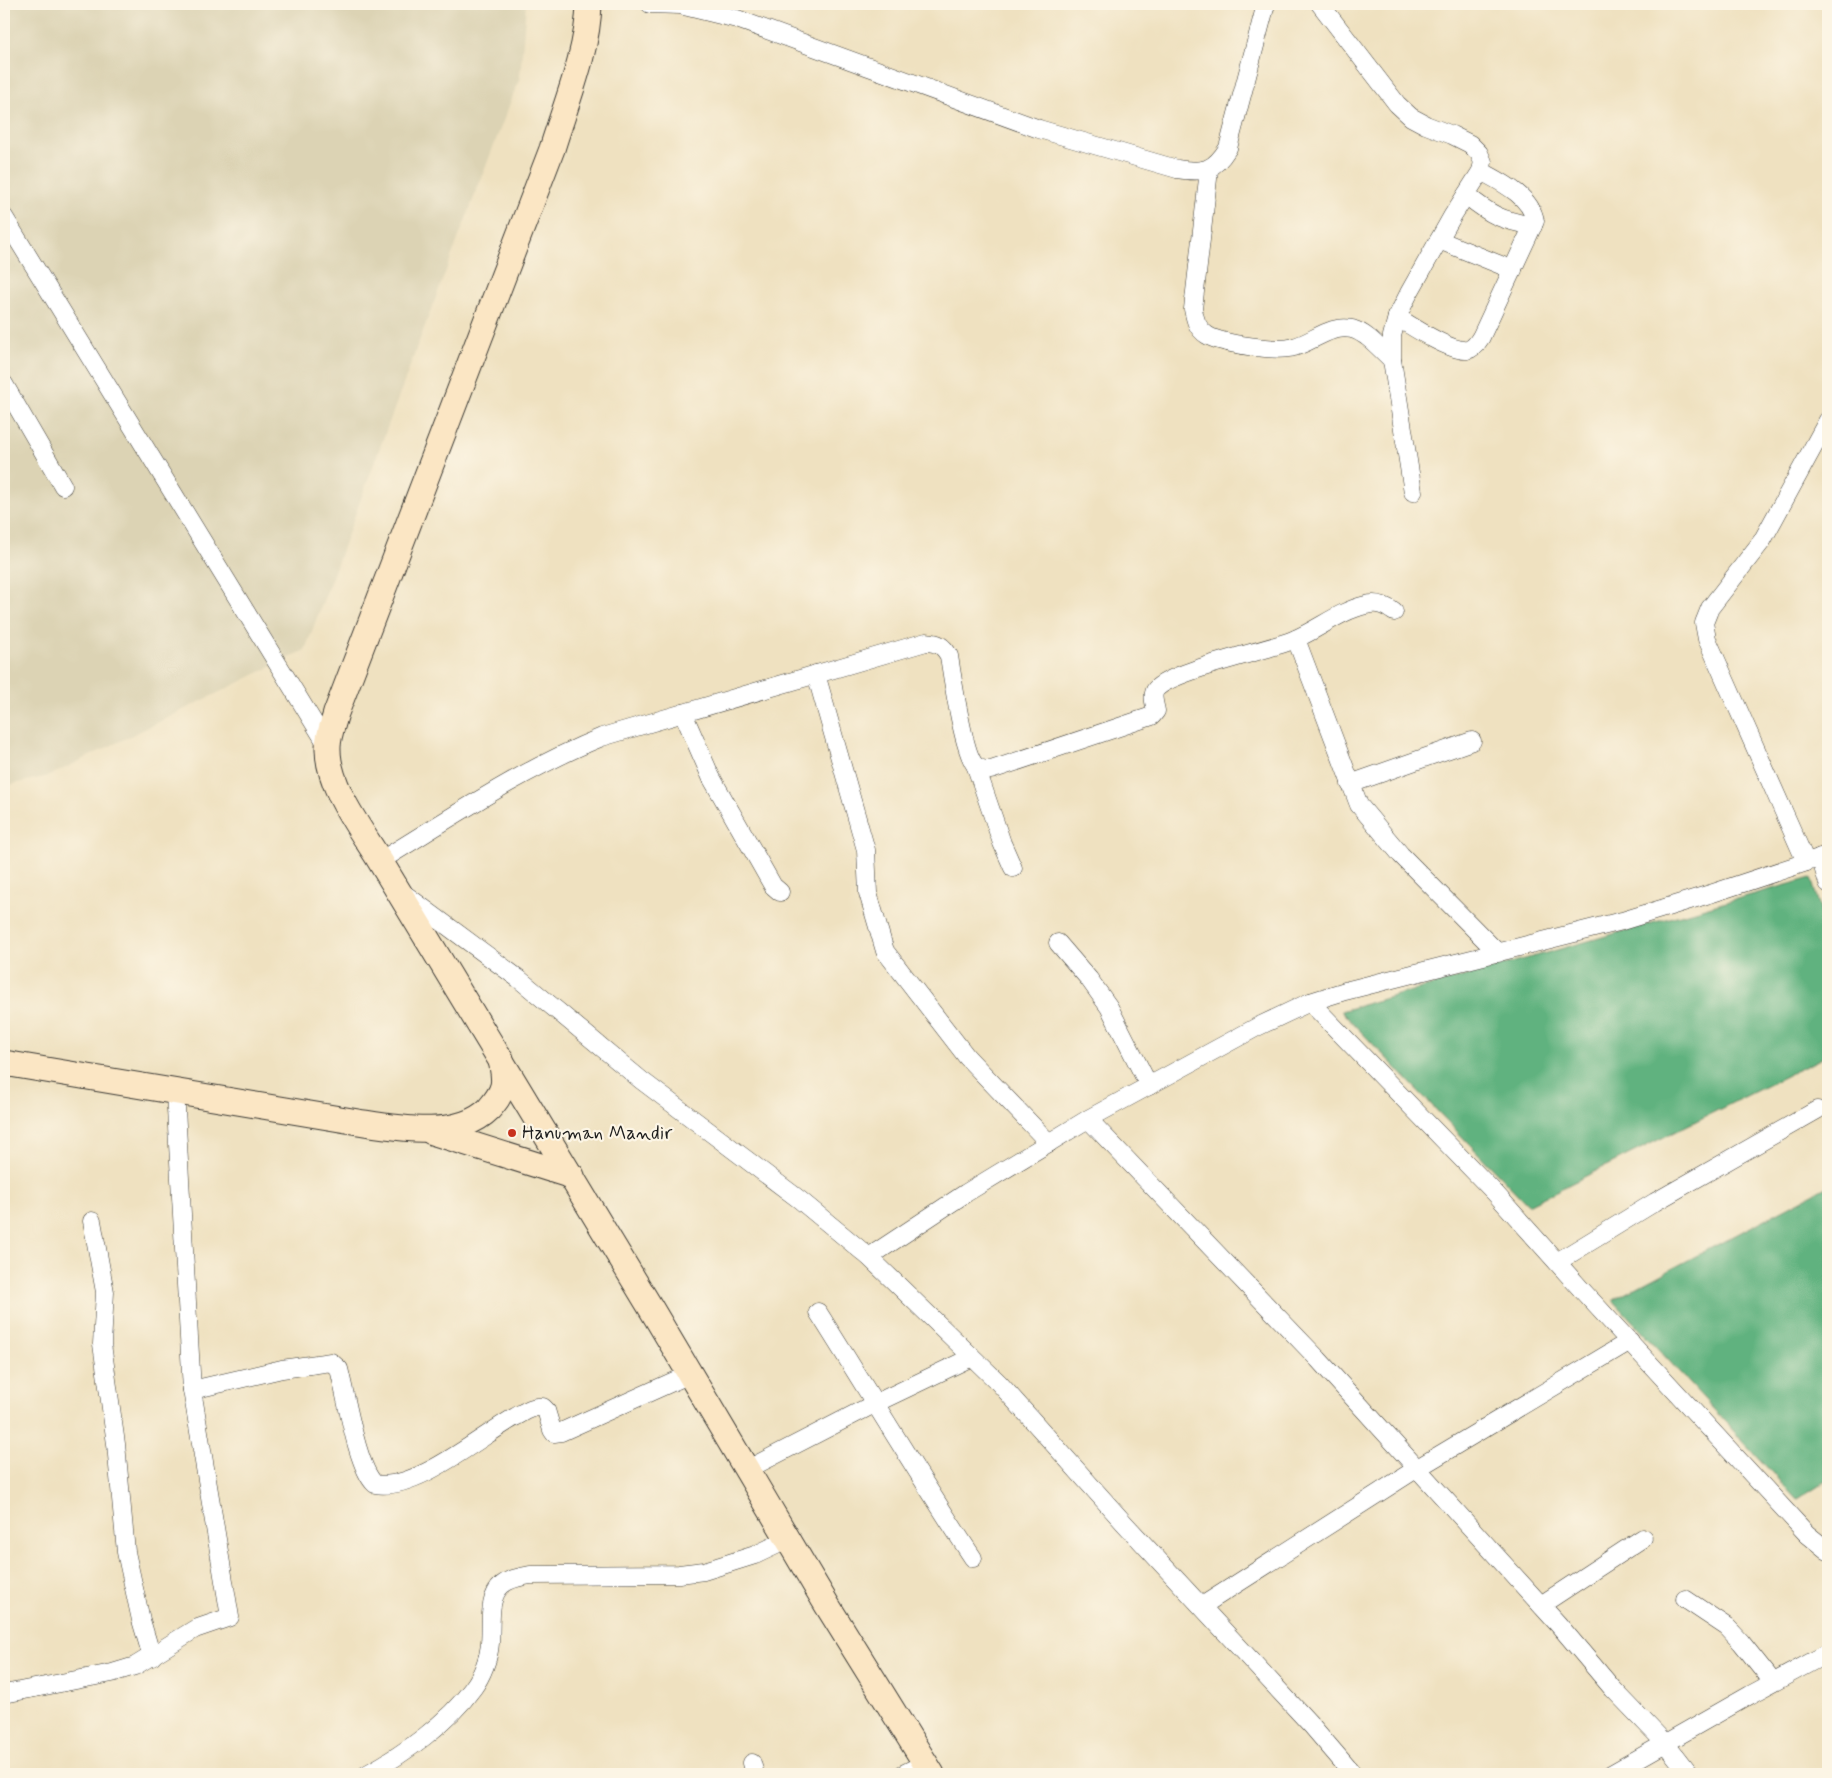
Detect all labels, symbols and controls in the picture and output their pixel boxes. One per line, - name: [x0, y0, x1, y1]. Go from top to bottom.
- place label: Hanuman Mandir: [522, 1121, 673, 1146]
- marker: Hanuman Mandir: [506, 1127, 518, 1139]

